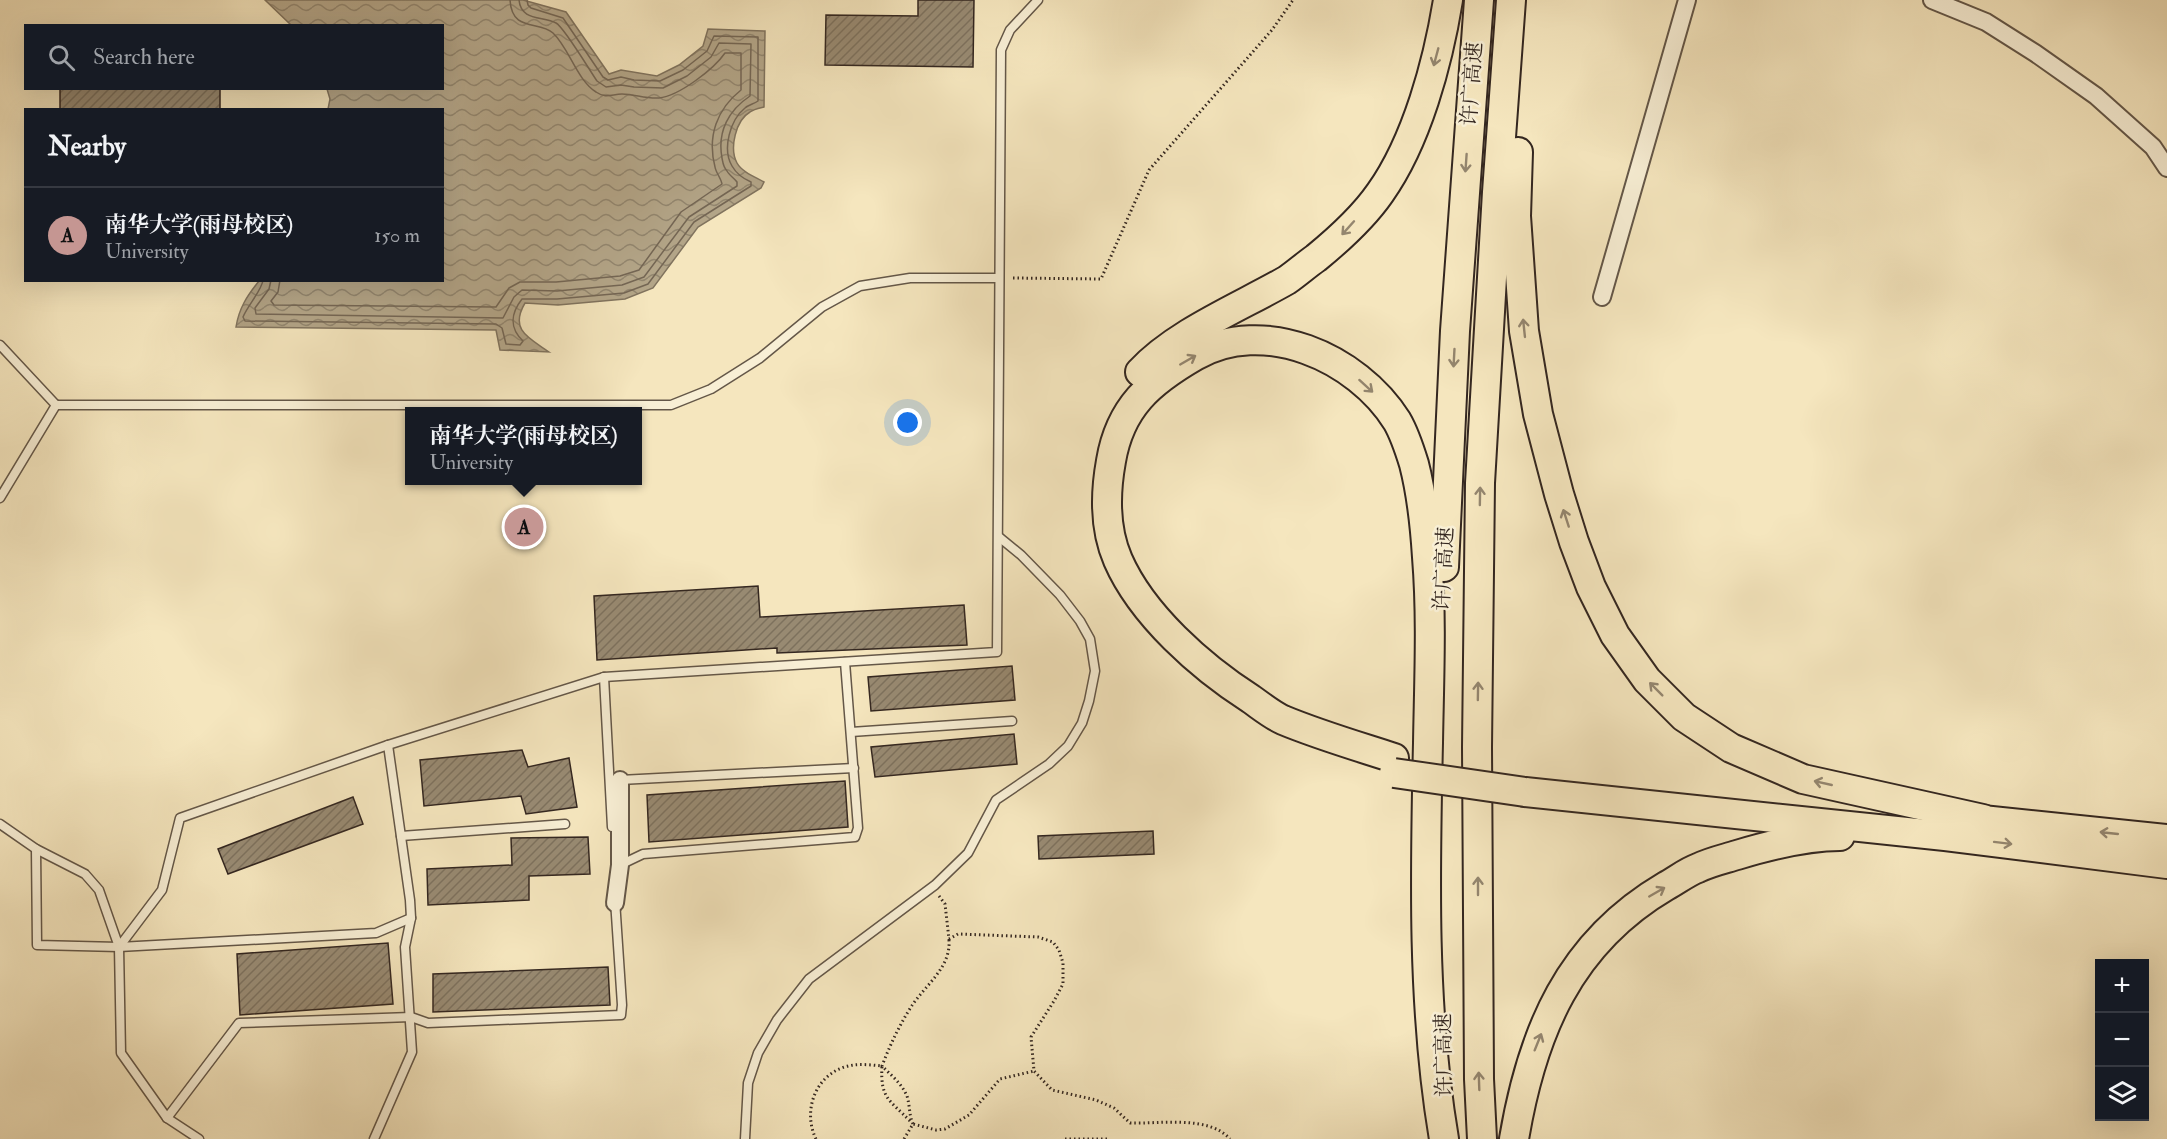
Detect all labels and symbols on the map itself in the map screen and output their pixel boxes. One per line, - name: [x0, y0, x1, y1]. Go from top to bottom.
- street label: 许广高速: [1456, 41, 1488, 127]
- one-way arrow: [1429, 47, 1441, 66]
- one-way arrow: [1461, 153, 1472, 172]
- one-way arrow: [1341, 220, 1355, 235]
- one-way arrow: [1518, 318, 1529, 338]
- one-way arrow: [1448, 347, 1459, 367]
- one-way arrow: [1179, 353, 1196, 365]
- one-way arrow: [1358, 379, 1373, 393]
- your location: [893, 408, 922, 437]
- one-way arrow: [1474, 486, 1486, 506]
- pin: A: [504, 504, 544, 550]
- one-way arrow: [1560, 509, 1571, 528]
- street label: 许广高速: [1428, 526, 1460, 612]
- one-way arrow: [1472, 681, 1483, 701]
- one-way arrow: [1649, 681, 1664, 696]
- one-way arrow: [1814, 777, 1833, 789]
- one-way arrow: [2099, 827, 2119, 838]
- one-way arrow: [1993, 838, 2013, 849]
- one-way arrow: [1472, 876, 1484, 896]
- one-way arrow: [1648, 885, 1665, 897]
- street label: 许广高速: [1430, 1013, 1458, 1097]
- one-way arrow: [1533, 1033, 1544, 1052]
- one-way arrow: [1473, 1071, 1484, 1091]

